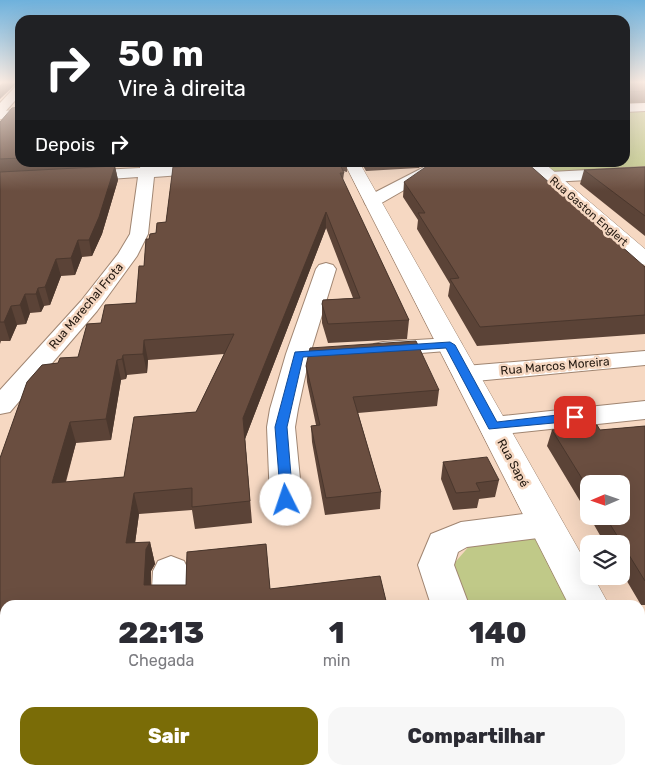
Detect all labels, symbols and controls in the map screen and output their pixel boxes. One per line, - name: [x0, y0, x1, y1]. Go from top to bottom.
- text: 50 m: [118, 33, 204, 75]
- icon: right: [35, 35, 100, 100]
- text: Vire à direita: [118, 75, 246, 102]
- icon: right: [105, 130, 133, 158]
- text: Depois: [35, 133, 95, 156]
- street label: Rua Gaston Englert: [547, 174, 631, 249]
- street label: Rua Marechal Frota: [46, 260, 126, 352]
- street label: Rua Marcos Moreira: [500, 354, 610, 378]
- pin: [554, 396, 596, 438]
- icon: arrive: [561, 403, 589, 431]
- street label: Rua Sapé: [494, 436, 532, 490]
- position arrow: [259, 473, 311, 525]
- north arrow: [580, 475, 630, 525]
- map controls: [580, 475, 630, 585]
- button: layers: [580, 535, 630, 585]
- text: 22:13: [118, 615, 204, 651]
- text: 1: [329, 615, 344, 651]
- text: 140: [469, 615, 527, 651]
- text: Chegada: [128, 651, 194, 670]
- text: min: [323, 651, 350, 670]
- text: m: [491, 651, 505, 670]
- button: Sair: [20, 707, 318, 765]
- button: Compartilhar: [328, 707, 625, 765]

